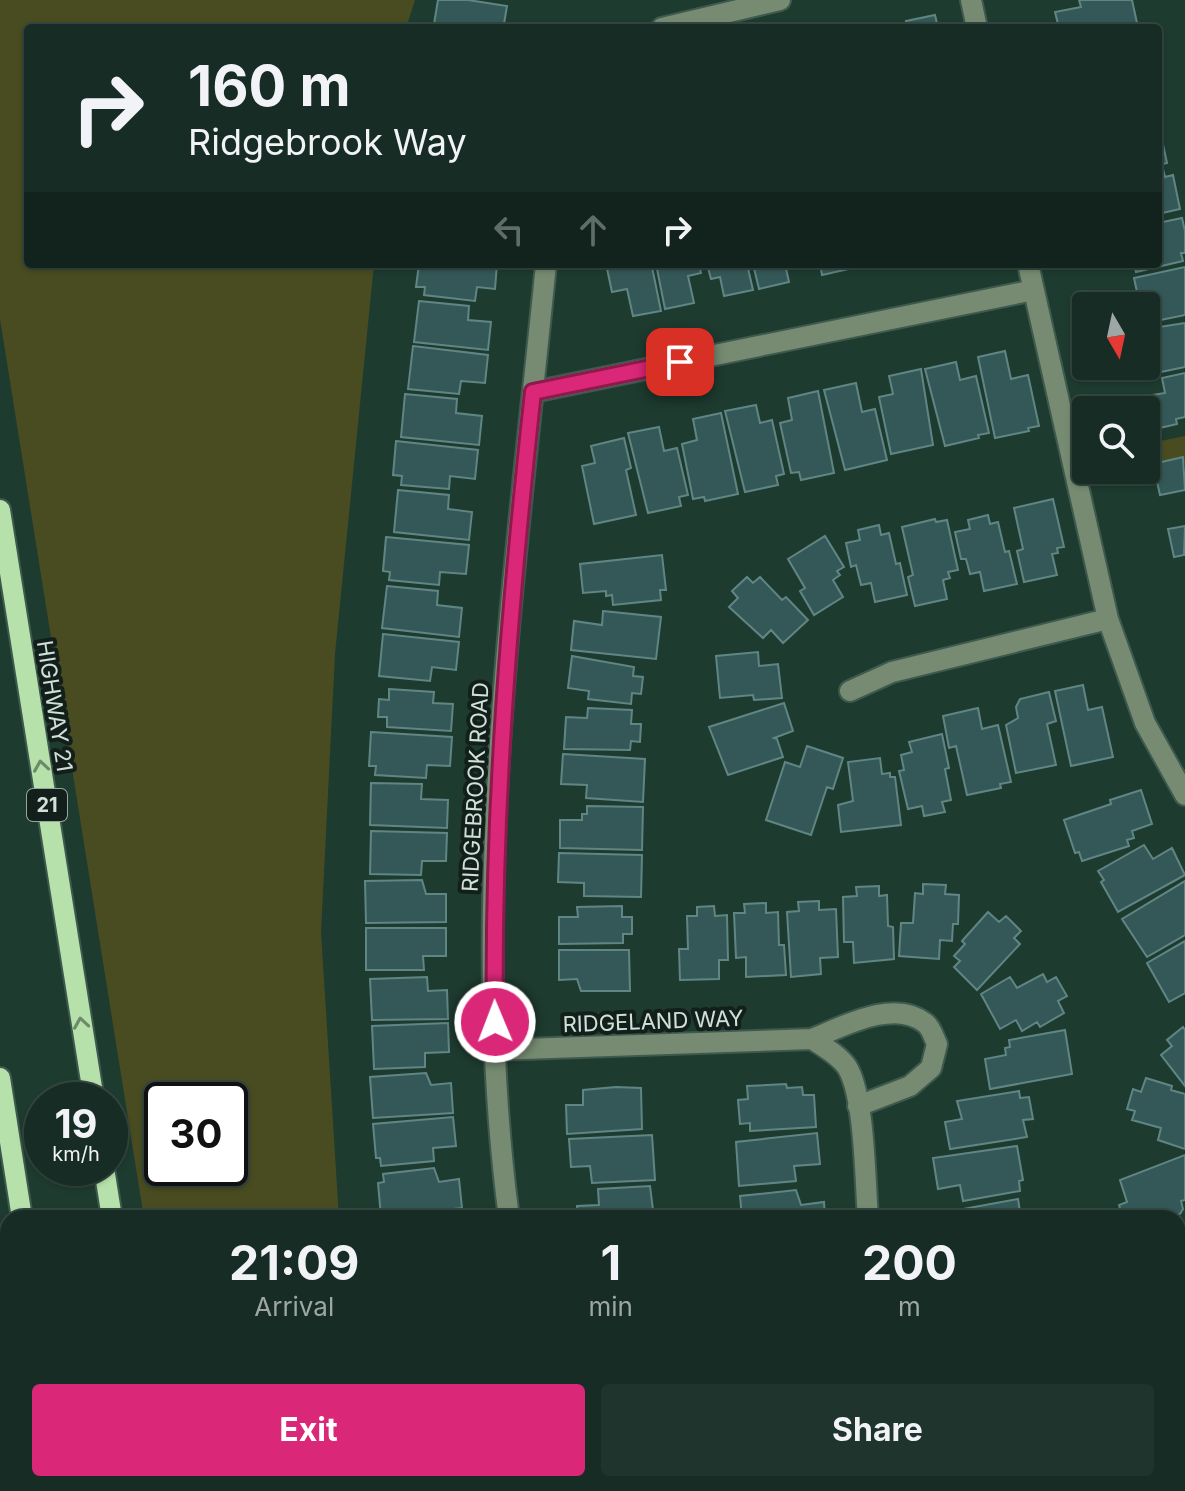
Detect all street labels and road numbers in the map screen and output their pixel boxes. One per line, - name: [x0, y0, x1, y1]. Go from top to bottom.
- street label: HIGHWAY 21: [32, 639, 78, 773]
- street label: RIDGEBROOK ROAD: [457, 681, 493, 893]
- road number: 21: [27, 789, 67, 821]
- street label: RIDGELAND WAY: [562, 1005, 744, 1037]

